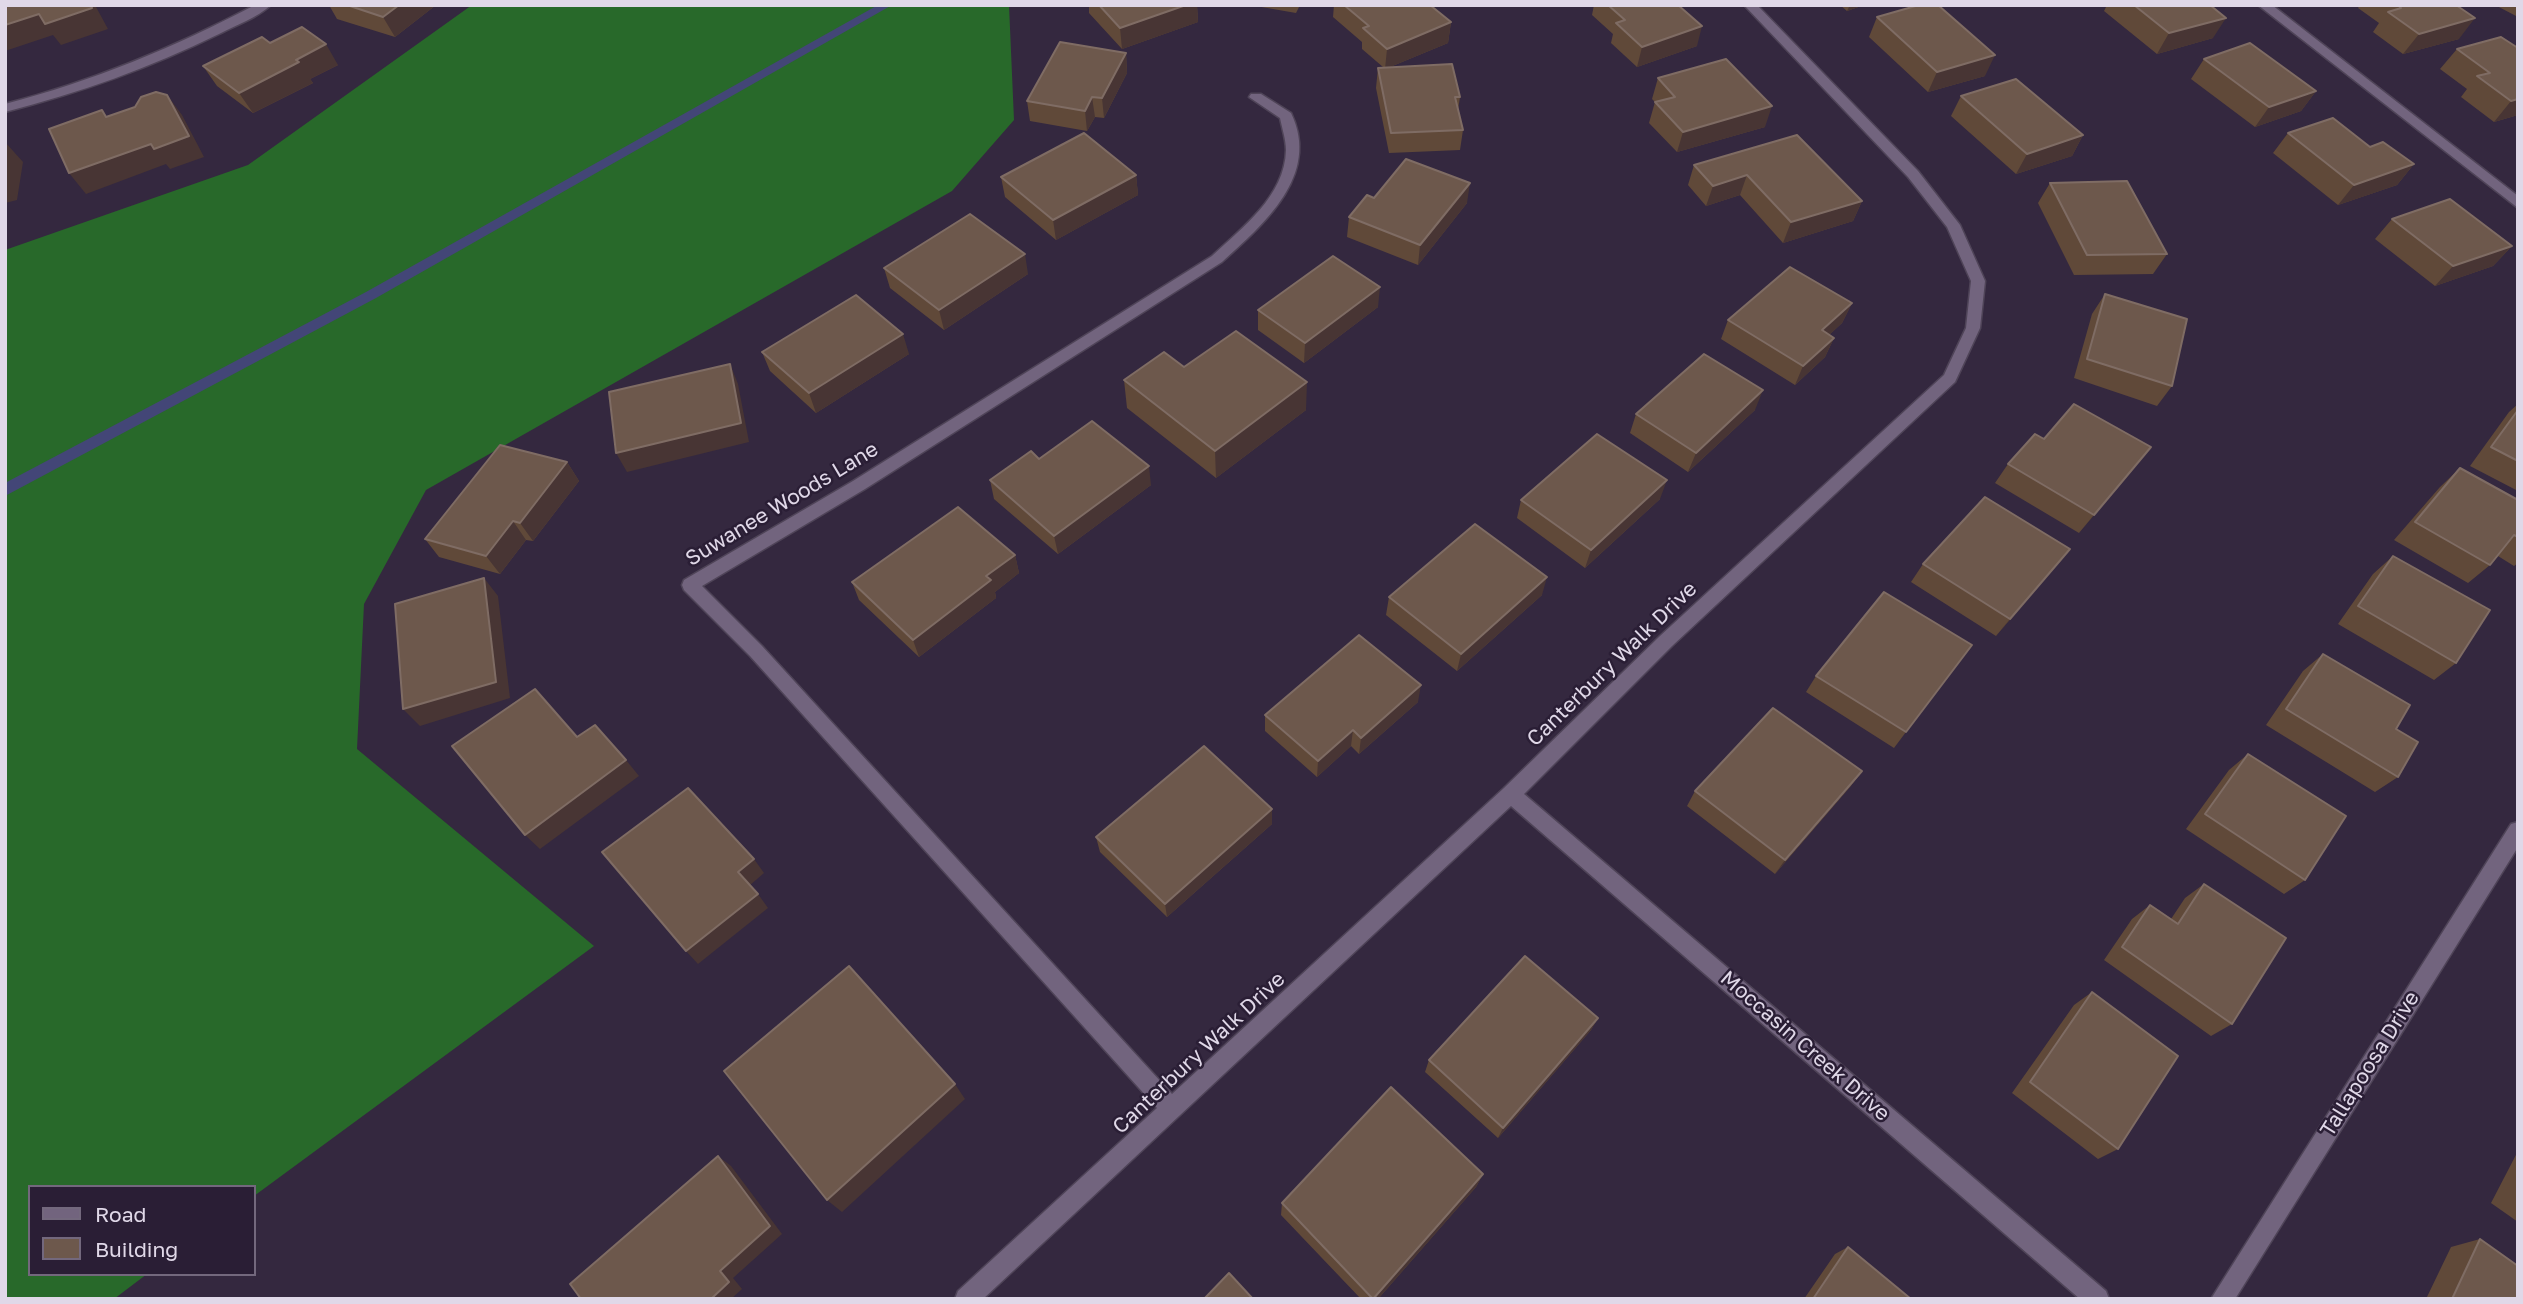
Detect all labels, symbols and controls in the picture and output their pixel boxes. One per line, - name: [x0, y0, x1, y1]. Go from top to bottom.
- street label: Suwanee Woods Lane: [681, 437, 883, 571]
- street label: Canterbury Walk Drive: [1522, 576, 1702, 752]
- street label: Moccasin Creek Drive: [1715, 966, 1895, 1126]
- street label: Canterbury Walk Drive: [1108, 967, 1290, 1139]
- street label: Tallapoosa Drive: [2315, 987, 2425, 1141]
- legend: [28, 1185, 256, 1276]
- text: Road: [95, 1201, 146, 1227]
- text: Building: [95, 1236, 178, 1262]

